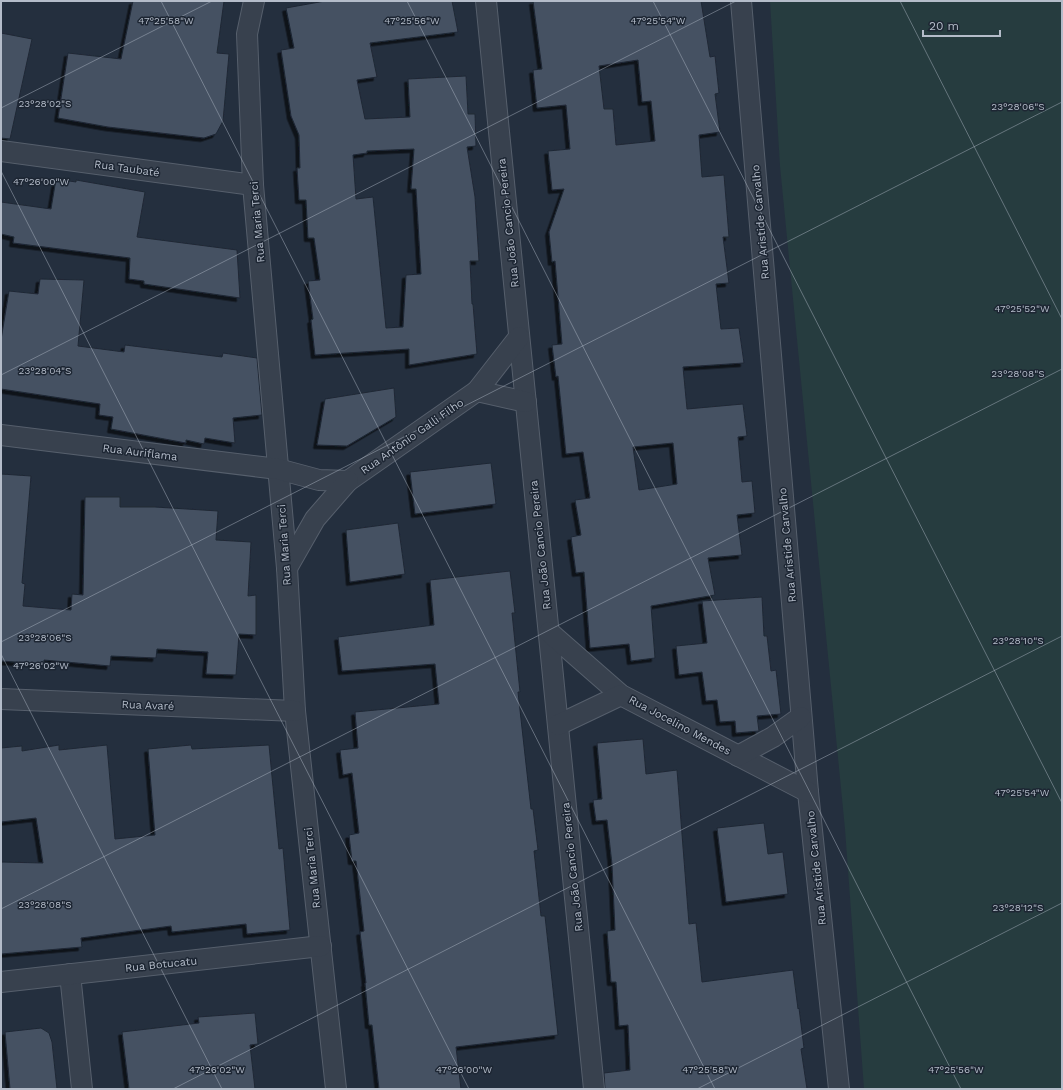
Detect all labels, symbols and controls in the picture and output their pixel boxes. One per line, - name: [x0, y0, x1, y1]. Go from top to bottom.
- scale bar: [923, 12, 1000, 38]
- text: 47°25'58"W: [138, 15, 194, 26]
- text: 47°25'56"W: [384, 15, 440, 26]
- text: 47°25'54"W: [631, 15, 686, 26]
- text: 20 m: [929, 19, 959, 33]
- text: 23°28'02"S: [18, 98, 72, 109]
- text: 23°28'06"S: [991, 101, 1045, 112]
- street label: Rua Taubaté: [93, 157, 160, 180]
- street label: Rua João Cancio Pereira: [495, 158, 522, 288]
- street label: Rua Aristide Carvalho: [749, 164, 772, 280]
- text: 47°26'00"W: [13, 176, 69, 187]
- street label: Rua Maria Terci: [247, 181, 268, 263]
- text: 47°25'52"W: [994, 303, 1050, 314]
- text: 23°28'04"S: [19, 365, 71, 376]
- text: 23°28'08"S: [991, 368, 1045, 379]
- street label: Rua Antônio Galli Filho: [358, 396, 466, 477]
- street label: Rua Auriflama: [102, 441, 178, 464]
- street label: Rua João Cancio Pereira: [527, 480, 554, 610]
- street label: Rua Aristide Carvalho: [776, 487, 799, 603]
- street label: Rua Maria Terci: [275, 504, 294, 586]
- text: 23°28'06"S: [18, 632, 72, 643]
- text: 23°28'10"S: [992, 635, 1044, 646]
- text: 47°26'02"W: [13, 660, 69, 671]
- street label: Rua Jocelino Mendes: [627, 693, 733, 758]
- street label: Rua Avaré: [121, 698, 175, 713]
- text: 47°25'54"W: [995, 787, 1050, 798]
- street label: Rua João Cancio Pereira: [559, 802, 586, 932]
- street label: Rua Aristide Carvalho: [804, 810, 829, 926]
- street label: Rua Maria Terci: [302, 827, 323, 909]
- text: 23°28'08"S: [18, 899, 72, 910]
- text: 23°28'12"S: [993, 902, 1043, 913]
- street label: Rua Botucatu: [124, 954, 198, 975]
- text: 47°26'02"W: [189, 1064, 245, 1075]
- text: 47°26'00"W: [436, 1064, 492, 1075]
- text: 47°25'58"W: [682, 1064, 738, 1075]
- text: 47°25'56"W: [928, 1064, 984, 1075]

